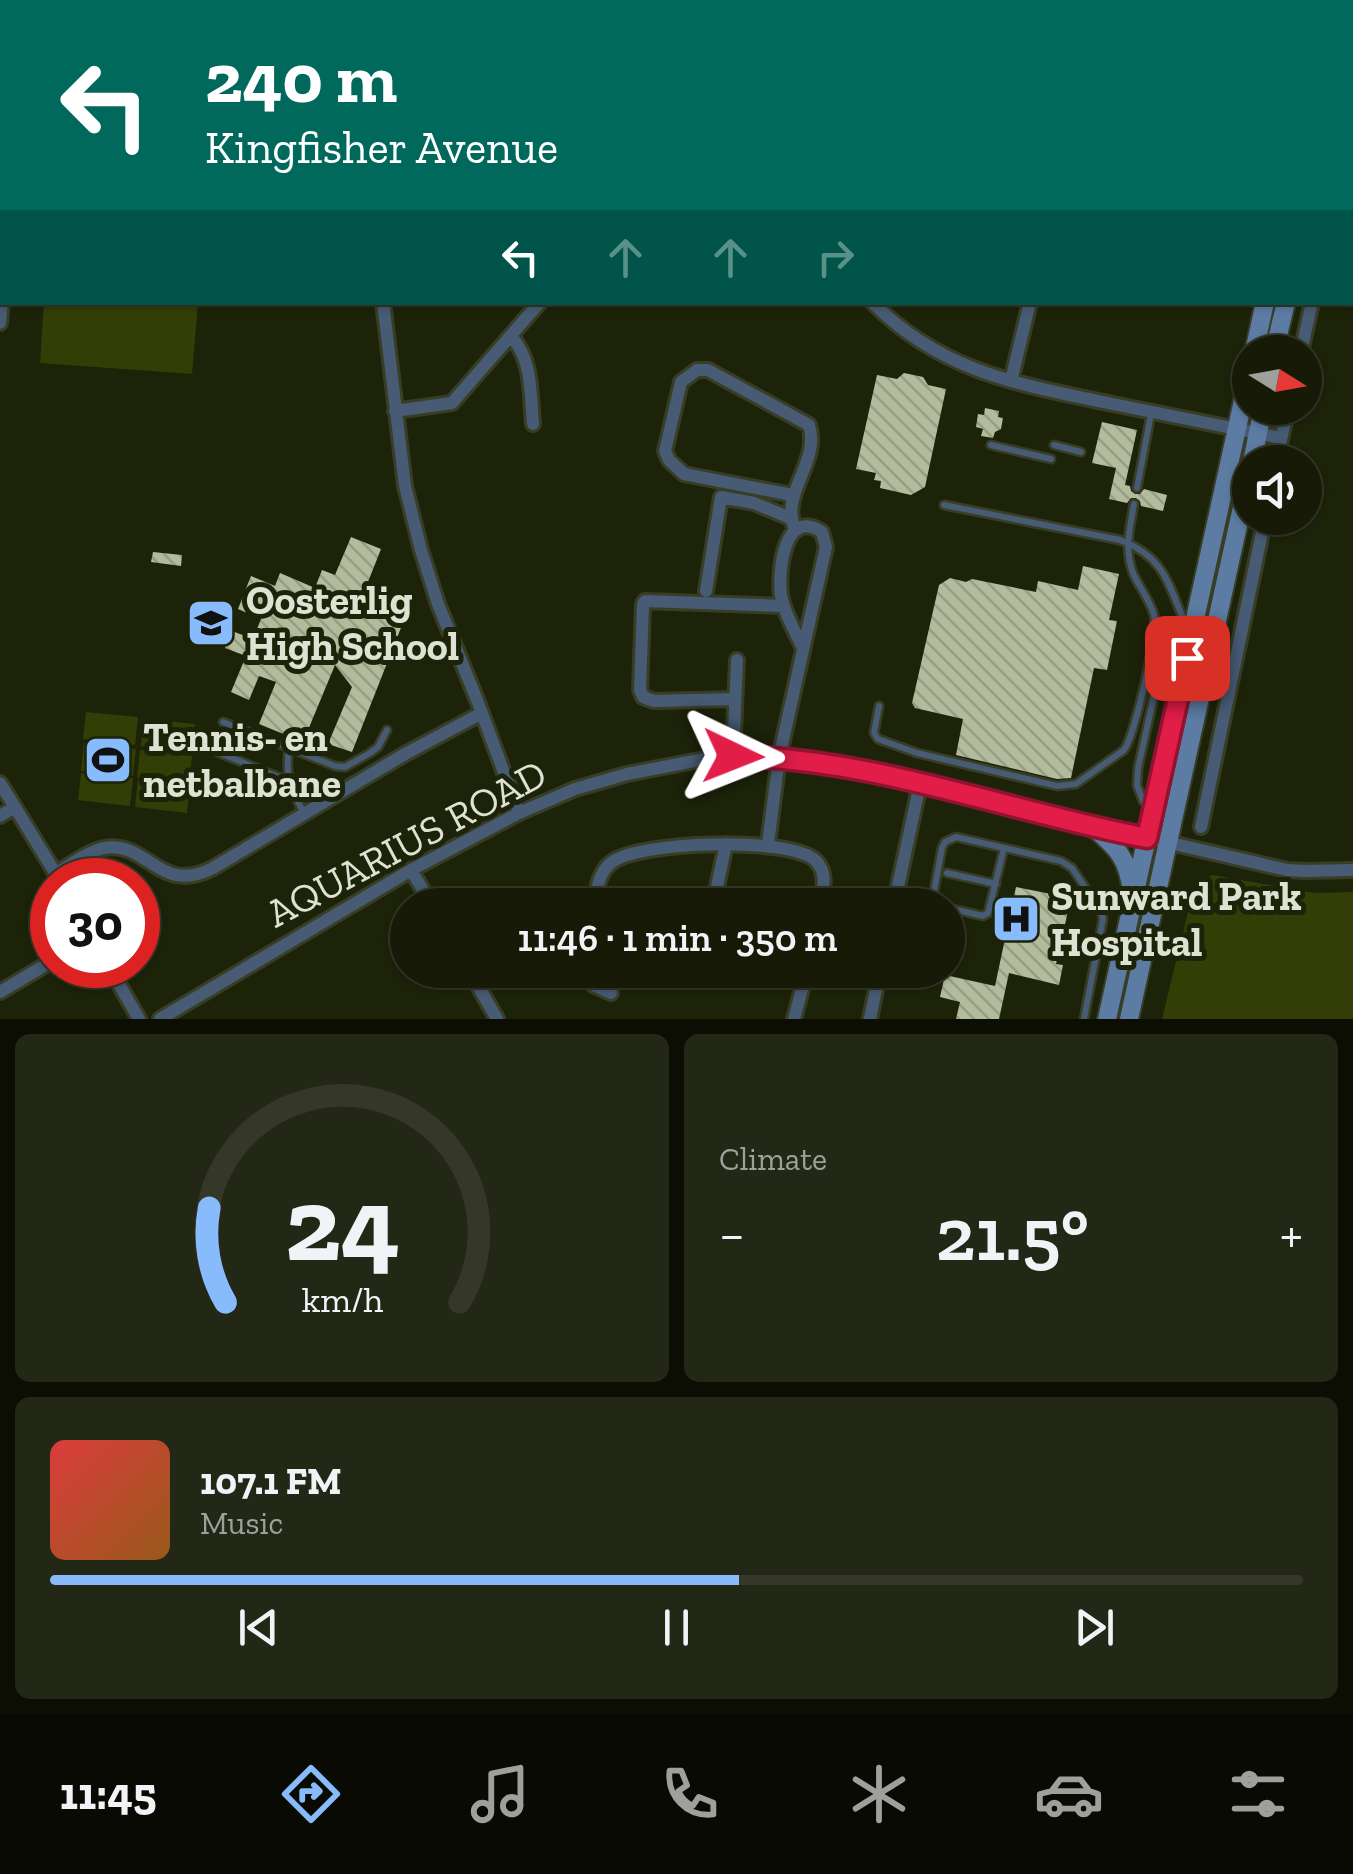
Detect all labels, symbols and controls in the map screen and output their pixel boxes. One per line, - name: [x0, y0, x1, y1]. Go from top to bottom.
- text: 240 m: [205, 36, 397, 120]
- icon: left: [40, 40, 170, 170]
- text: Kingfisher Avenue: [205, 121, 558, 175]
- icon: left: [493, 230, 548, 285]
- icon: ahead: [598, 230, 653, 285]
- icon: ahead: [703, 230, 758, 285]
- icon: right: [808, 230, 863, 285]
- north arrow: [1232, 335, 1322, 425]
- map controls: [1232, 335, 1322, 535]
- button: sound: [1232, 445, 1322, 535]
- place label: Oosterlig High School: [246, 576, 459, 670]
- school or university icon: Oosterlig High School: [185, 597, 237, 649]
- pin: [1145, 616, 1230, 701]
- icon: arrive: [1160, 631, 1215, 686]
- position arrow: [681, 704, 785, 808]
- place label: Tennis- en netbalbane: [143, 713, 341, 807]
- sports icon: Tennis- en netbalbane: [82, 734, 134, 786]
- street label: AQUARIUS ROAD: [258, 749, 554, 937]
- speed limit sign: 30: [30, 858, 160, 988]
- place label: Sunward Park Hospital: [1051, 872, 1302, 966]
- hospital icon: Sunward Park Hospital: [990, 893, 1042, 945]
- text: 11:46 · 1 min · 350 m: [518, 915, 837, 961]
- text: Climate: [719, 1140, 827, 1178]
- text: 24: [284, 1162, 400, 1287]
- text: 21.5°: [936, 1189, 1089, 1279]
- text: −: [719, 1201, 745, 1267]
- text: +: [1280, 1201, 1303, 1267]
- text: km/h: [301, 1278, 383, 1321]
- text: 107.1 FM: [200, 1458, 342, 1504]
- text: Music: [200, 1504, 283, 1542]
- icon: previous: [231, 1600, 286, 1655]
- icon: pause: [649, 1600, 704, 1655]
- icon: next: [1067, 1600, 1122, 1655]
- icon: directions: [276, 1759, 346, 1829]
- icon: music: [465, 1759, 535, 1829]
- icon: phone: [655, 1759, 725, 1829]
- icon: climate: [844, 1759, 914, 1829]
- icon: car: [1034, 1759, 1104, 1829]
- icon: filters: [1223, 1759, 1293, 1829]
- text: 11:45: [60, 1767, 156, 1821]

